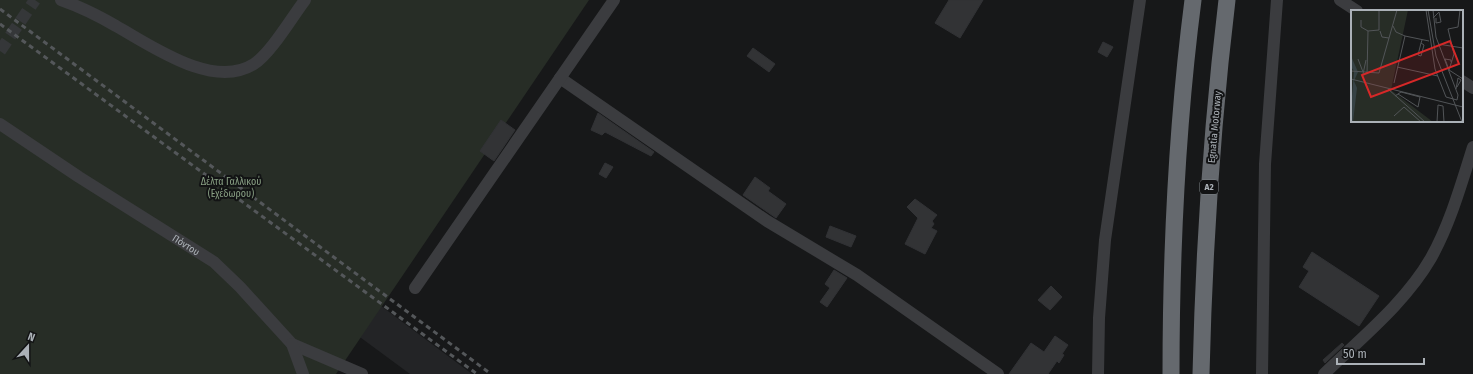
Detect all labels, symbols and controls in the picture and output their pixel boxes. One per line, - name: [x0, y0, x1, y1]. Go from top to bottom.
- inset map: [1351, 10, 1463, 122]
- street label: Egnatia Motorway: [1206, 90, 1224, 164]
- park label: Δέλτα Γαλλικού (Εχέδωρου): [201, 175, 261, 200]
- road number: Α2: [1200, 180, 1218, 194]
- street label: Πόντου: [170, 232, 202, 259]
- north arrow: [8, 326, 48, 366]
- text: N: [26, 330, 37, 344]
- scale bar: [1337, 340, 1424, 366]
- text: 50 m: [1343, 347, 1367, 361]

